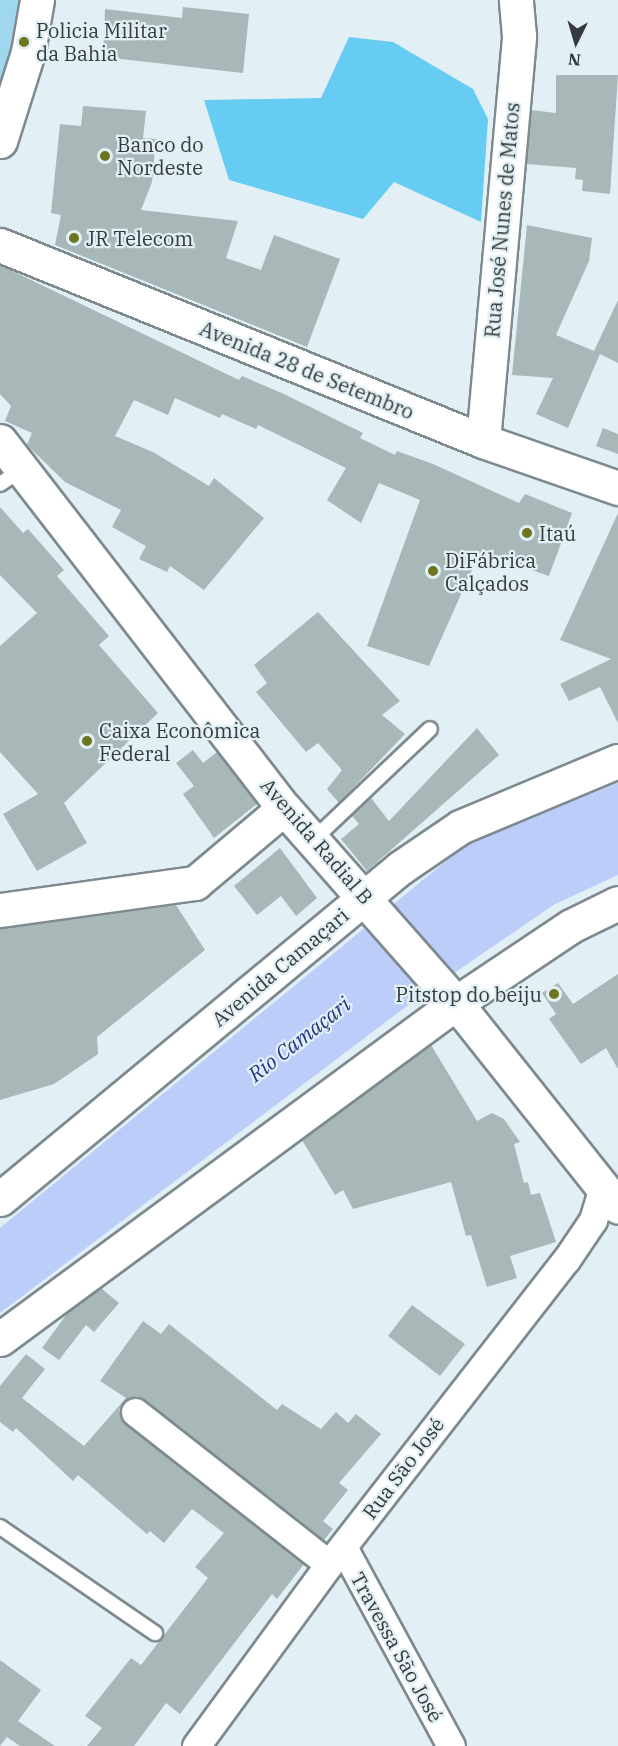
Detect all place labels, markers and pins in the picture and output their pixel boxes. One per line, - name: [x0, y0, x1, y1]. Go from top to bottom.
- place label: Policia Militar da Bahia: [36, 19, 167, 66]
- marker: Policia Militar da Bahia: [17, 35, 31, 49]
- place label: Banco do Nordeste: [117, 132, 204, 179]
- marker: Banco do Nordeste: [98, 149, 112, 163]
- place label: JR Telecom: [86, 226, 193, 250]
- marker: JR Telecom: [67, 231, 81, 245]
- place label: Itaú: [539, 521, 576, 545]
- marker: Itaú: [520, 526, 534, 540]
- place label: DiFábrica Calçados: [445, 548, 536, 595]
- marker: DiFábrica Calçados: [426, 564, 440, 578]
- place label: Caixa Econômica Federal: [99, 718, 260, 765]
- marker: Caixa Econômica Federal: [80, 734, 94, 748]
- place label: Pitstop do beiju: [396, 982, 542, 1006]
- marker: Pitstop do beiju: [547, 987, 561, 1001]

